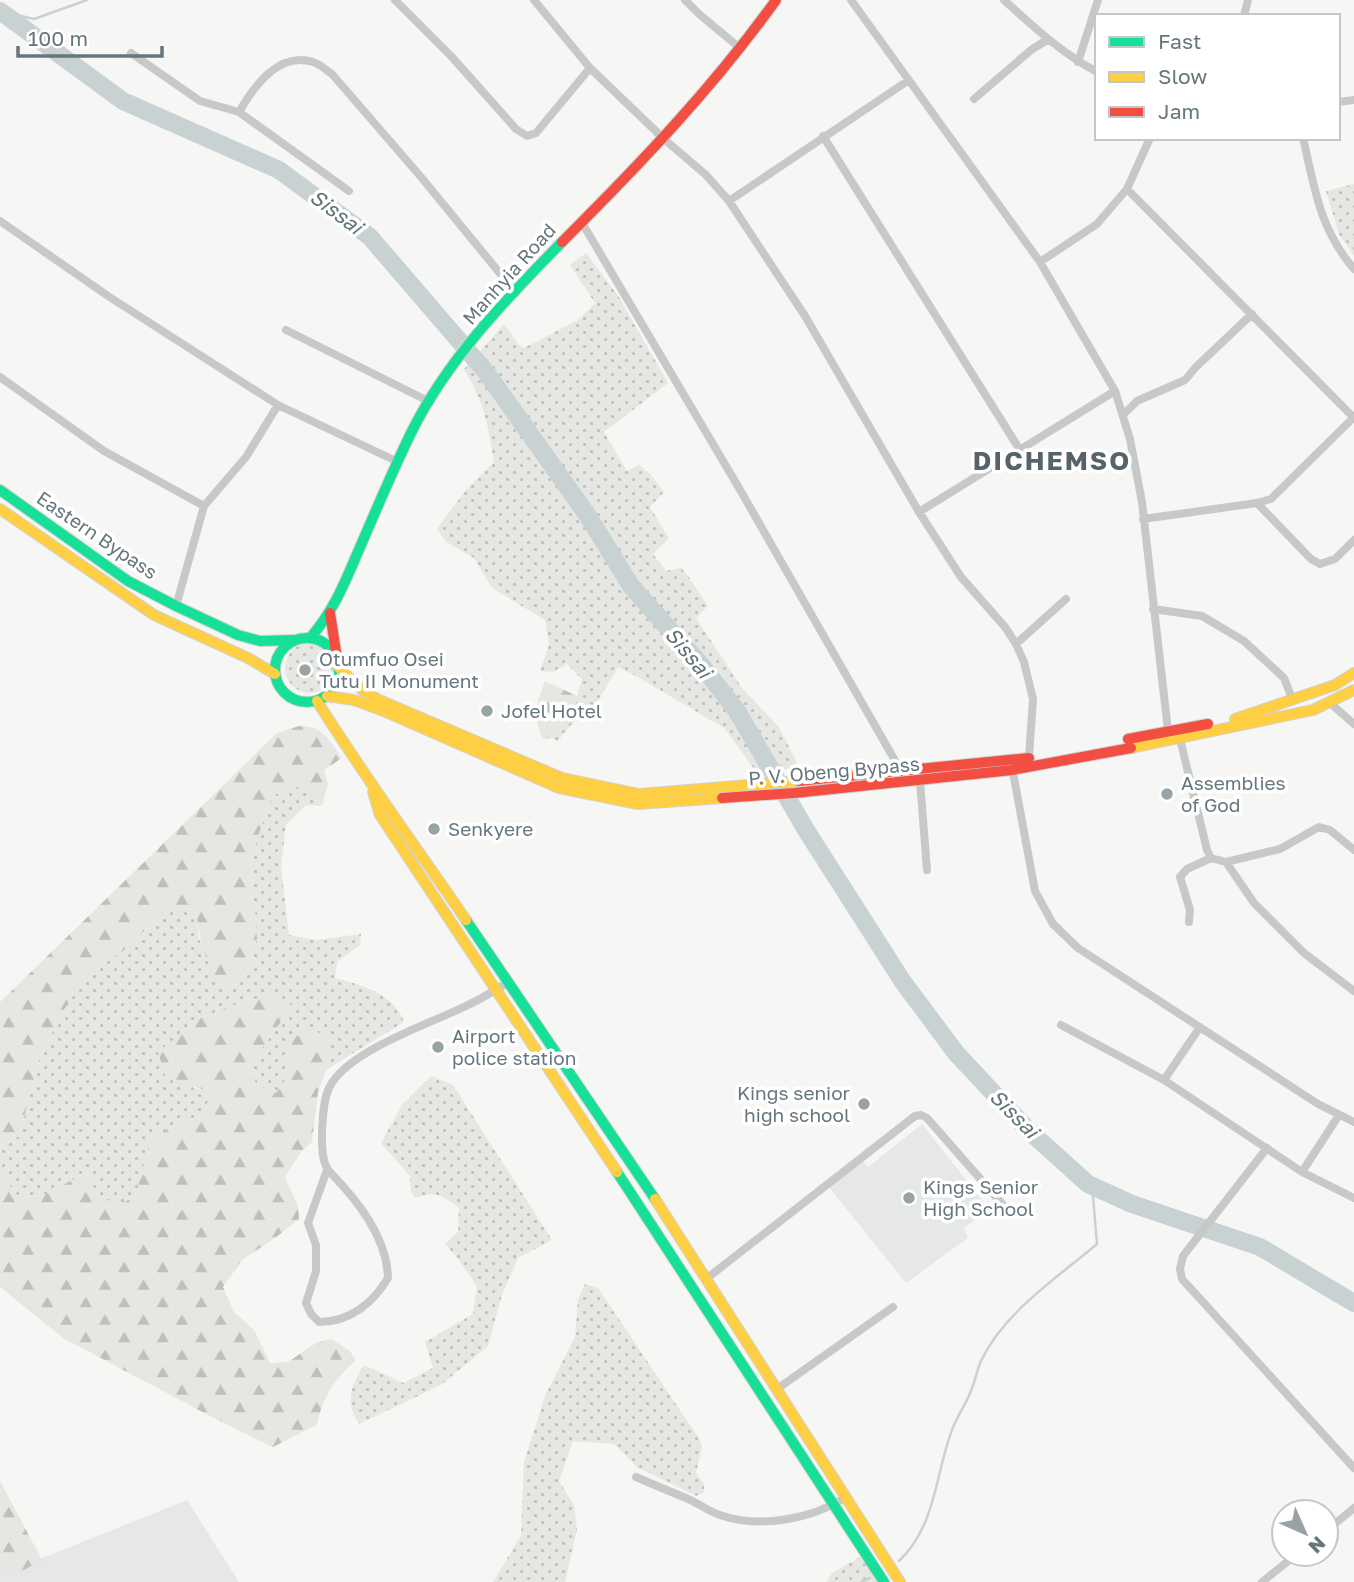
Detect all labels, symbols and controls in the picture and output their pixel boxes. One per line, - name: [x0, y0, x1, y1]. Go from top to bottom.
- scale bar: [18, 14, 161, 58]
- legend: [1095, 14, 1340, 140]
- text: 100 m: [28, 25, 88, 51]
- text: Fast: [1158, 28, 1201, 54]
- text: Slow: [1158, 63, 1207, 89]
- text: Jam: [1158, 98, 1200, 124]
- water label: Sissai: [305, 183, 370, 241]
- street label: Manhyia Road: [457, 218, 560, 329]
- district label: DICHEMSO: [973, 445, 1131, 476]
- street label: Eastern Bypass: [33, 486, 162, 583]
- water label: Sissai: [660, 621, 719, 685]
- place label: Otumfuo Osei Tutu II Monument: [319, 647, 479, 692]
- marker: Otumfuo Osei Tutu II Monument: [297, 662, 313, 678]
- place label: Jofel Hotel: [501, 699, 602, 722]
- marker: Jofel Hotel: [479, 703, 495, 719]
- street label: P. V. Obeng Bypass: [747, 752, 921, 789]
- place label: Assemblies of God: [1181, 771, 1286, 816]
- marker: Assemblies of God: [1159, 786, 1175, 802]
- place label: Senkyere: [448, 817, 533, 840]
- marker: Senkyere: [426, 821, 442, 837]
- place label: Airport police station: [452, 1024, 576, 1069]
- marker: Airport police station: [430, 1039, 446, 1055]
- place label: Kings senior high school: [737, 1081, 851, 1126]
- water label: Sissai: [985, 1083, 1046, 1145]
- marker: Kings senior high school: [856, 1096, 872, 1112]
- place label: Kings Senior High School: [923, 1175, 1039, 1220]
- marker: Kings Senior High School: [901, 1190, 917, 1206]
- north arrow: [1270, 1498, 1340, 1568]
- text: N: [1304, 1532, 1331, 1559]

